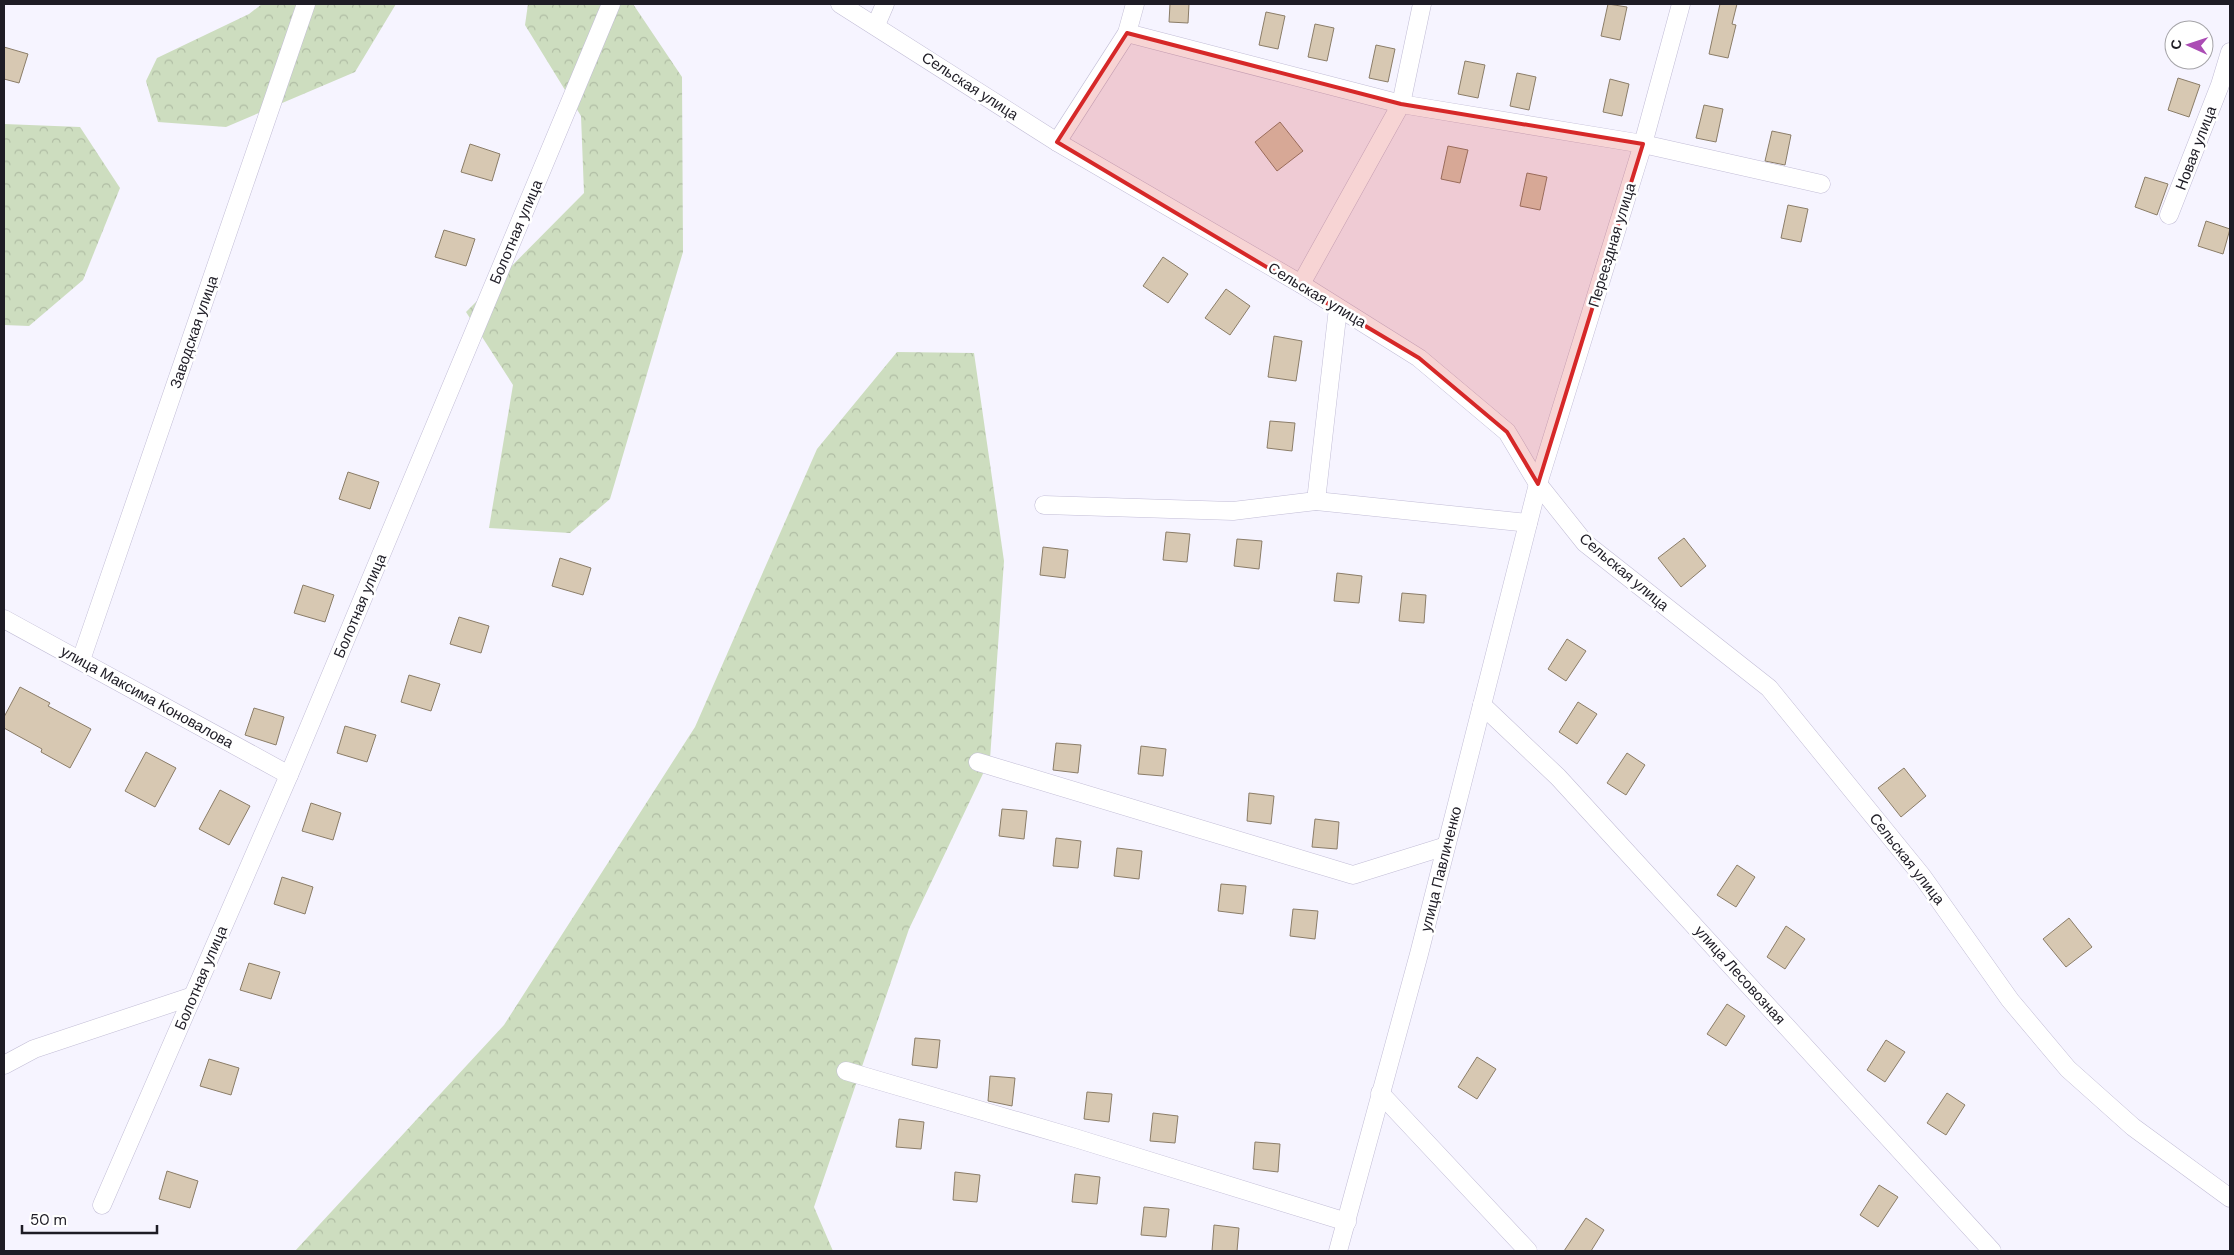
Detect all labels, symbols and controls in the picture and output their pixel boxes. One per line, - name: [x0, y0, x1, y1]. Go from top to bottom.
- north arrow: [2164, 20, 2214, 70]
- text: С: [2167, 39, 2185, 50]
- street label: Сельская улица: [918, 47, 1023, 125]
- street label: Новая улица: [2171, 102, 2221, 193]
- street label: Болотная улица: [485, 176, 547, 287]
- street label: Переездная улица: [1584, 180, 1641, 310]
- street label: Сельская улица: [1264, 258, 1370, 333]
- street label: Заводская улица: [165, 272, 223, 391]
- street label: Сельская улица: [1575, 529, 1674, 616]
- street label: Болотная улица: [329, 550, 391, 661]
- street label: улица Максима Коновалова: [57, 641, 238, 753]
- street label: улица Павличенко: [1416, 804, 1466, 934]
- street label: Сельская улица: [1865, 809, 1950, 910]
- street label: улица Лесовозная: [1690, 921, 1790, 1029]
- street label: Болотная улица: [170, 922, 232, 1033]
- scale bar: [22, 1202, 158, 1234]
- text: 50 m: [30, 1210, 67, 1230]

